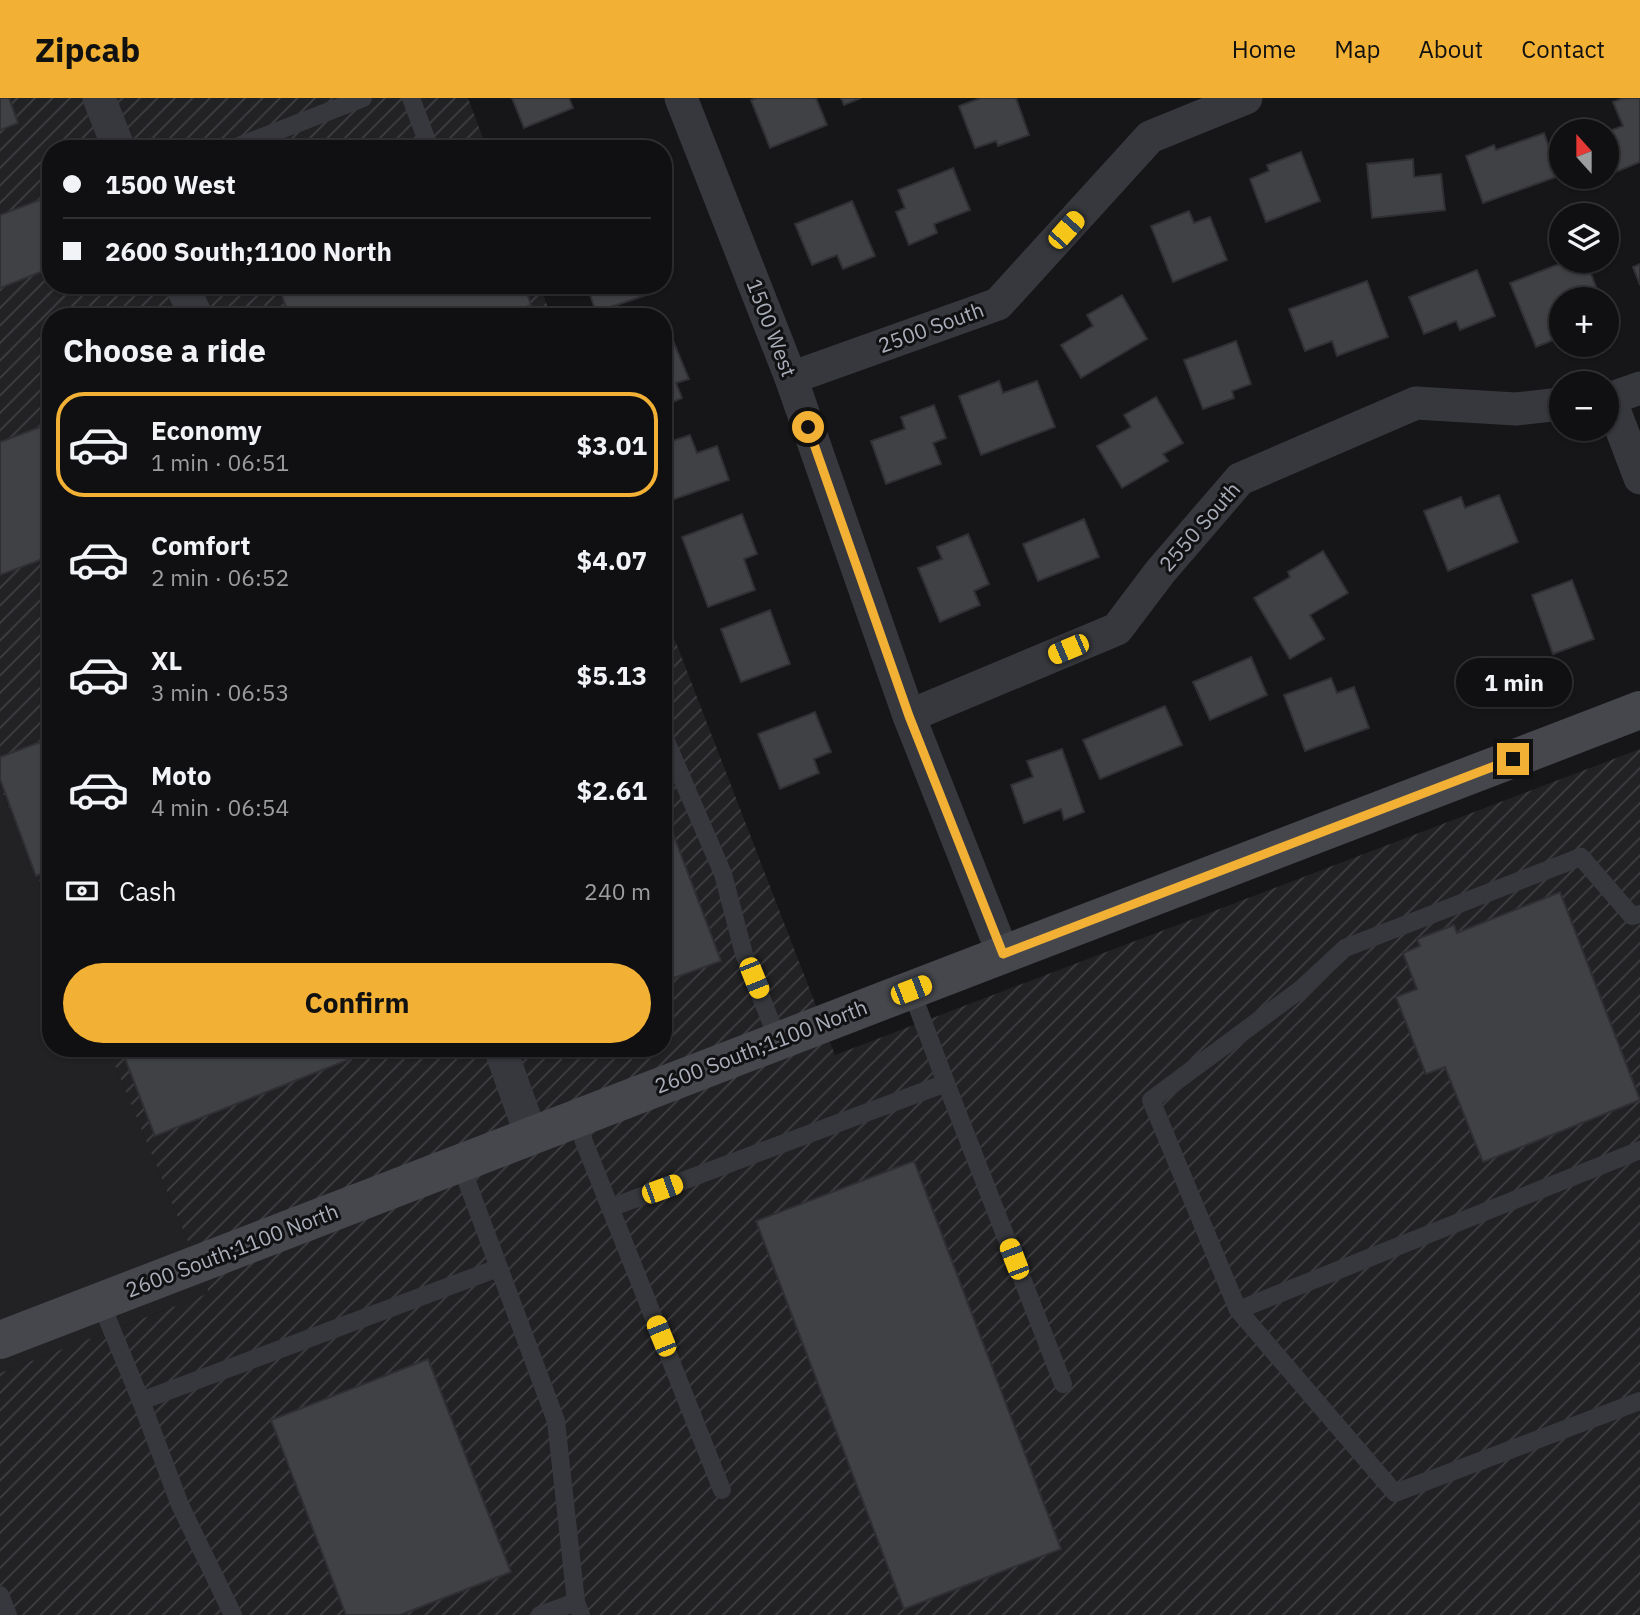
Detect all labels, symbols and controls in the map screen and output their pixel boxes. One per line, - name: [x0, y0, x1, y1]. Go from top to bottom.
- text: Zipcab: [35, 28, 140, 71]
- text: Home: [1232, 33, 1296, 65]
- text: Map: [1334, 33, 1380, 65]
- text: About: [1418, 33, 1483, 65]
- text: Contact: [1521, 33, 1605, 65]
- north arrow: [1549, 119, 1619, 189]
- map controls: [1549, 119, 1619, 441]
- text: 1500 West: [105, 167, 236, 201]
- button: layers: [1549, 203, 1619, 273]
- car: [1045, 207, 1088, 253]
- text: 2600 South;1100 North: [105, 234, 392, 268]
- street label: 1500 West: [740, 275, 803, 381]
- button: +: [1549, 287, 1619, 357]
- street label: 2500 South: [874, 295, 987, 359]
- text: Choose a ride: [63, 329, 266, 371]
- button: −: [1549, 371, 1619, 441]
- route start: [792, 411, 824, 443]
- icon: car: [67, 413, 130, 476]
- text: Economy: [151, 413, 262, 447]
- text: $3.01: [577, 428, 647, 462]
- text: 1 min · 06:51: [151, 447, 289, 477]
- street label: 2550 South: [1152, 475, 1246, 577]
- icon: car: [67, 528, 130, 591]
- text: Comfort: [151, 528, 250, 562]
- text: $4.07: [577, 543, 647, 577]
- text: 2 min · 06:52: [151, 562, 289, 592]
- car: [1045, 631, 1092, 667]
- icon: car: [67, 643, 130, 706]
- text: XL: [151, 643, 182, 677]
- text: $5.13: [577, 658, 647, 692]
- callout: 1 min: [1455, 658, 1571, 706]
- text: 1 min: [1484, 667, 1544, 697]
- text: 3 min · 06:53: [151, 677, 289, 707]
- route end: [1497, 743, 1529, 775]
- icon: car: [67, 758, 130, 821]
- text: Moto: [151, 758, 211, 792]
- text: $2.61: [577, 773, 647, 807]
- text: 4 min · 06:54: [151, 792, 289, 822]
- icon: cash: [63, 872, 101, 910]
- text: Cash: [119, 874, 176, 908]
- text: 240 m: [584, 876, 651, 906]
- car: [737, 955, 772, 1001]
- button: Confirm: [63, 963, 651, 1043]
- car: [888, 973, 935, 1007]
- street label: 2600 South;1100 North: [650, 993, 871, 1100]
- car: [639, 1172, 686, 1206]
- street label: 2600 South;1100 North: [121, 1197, 342, 1304]
- car: [997, 1236, 1032, 1282]
- car: [644, 1313, 679, 1359]

